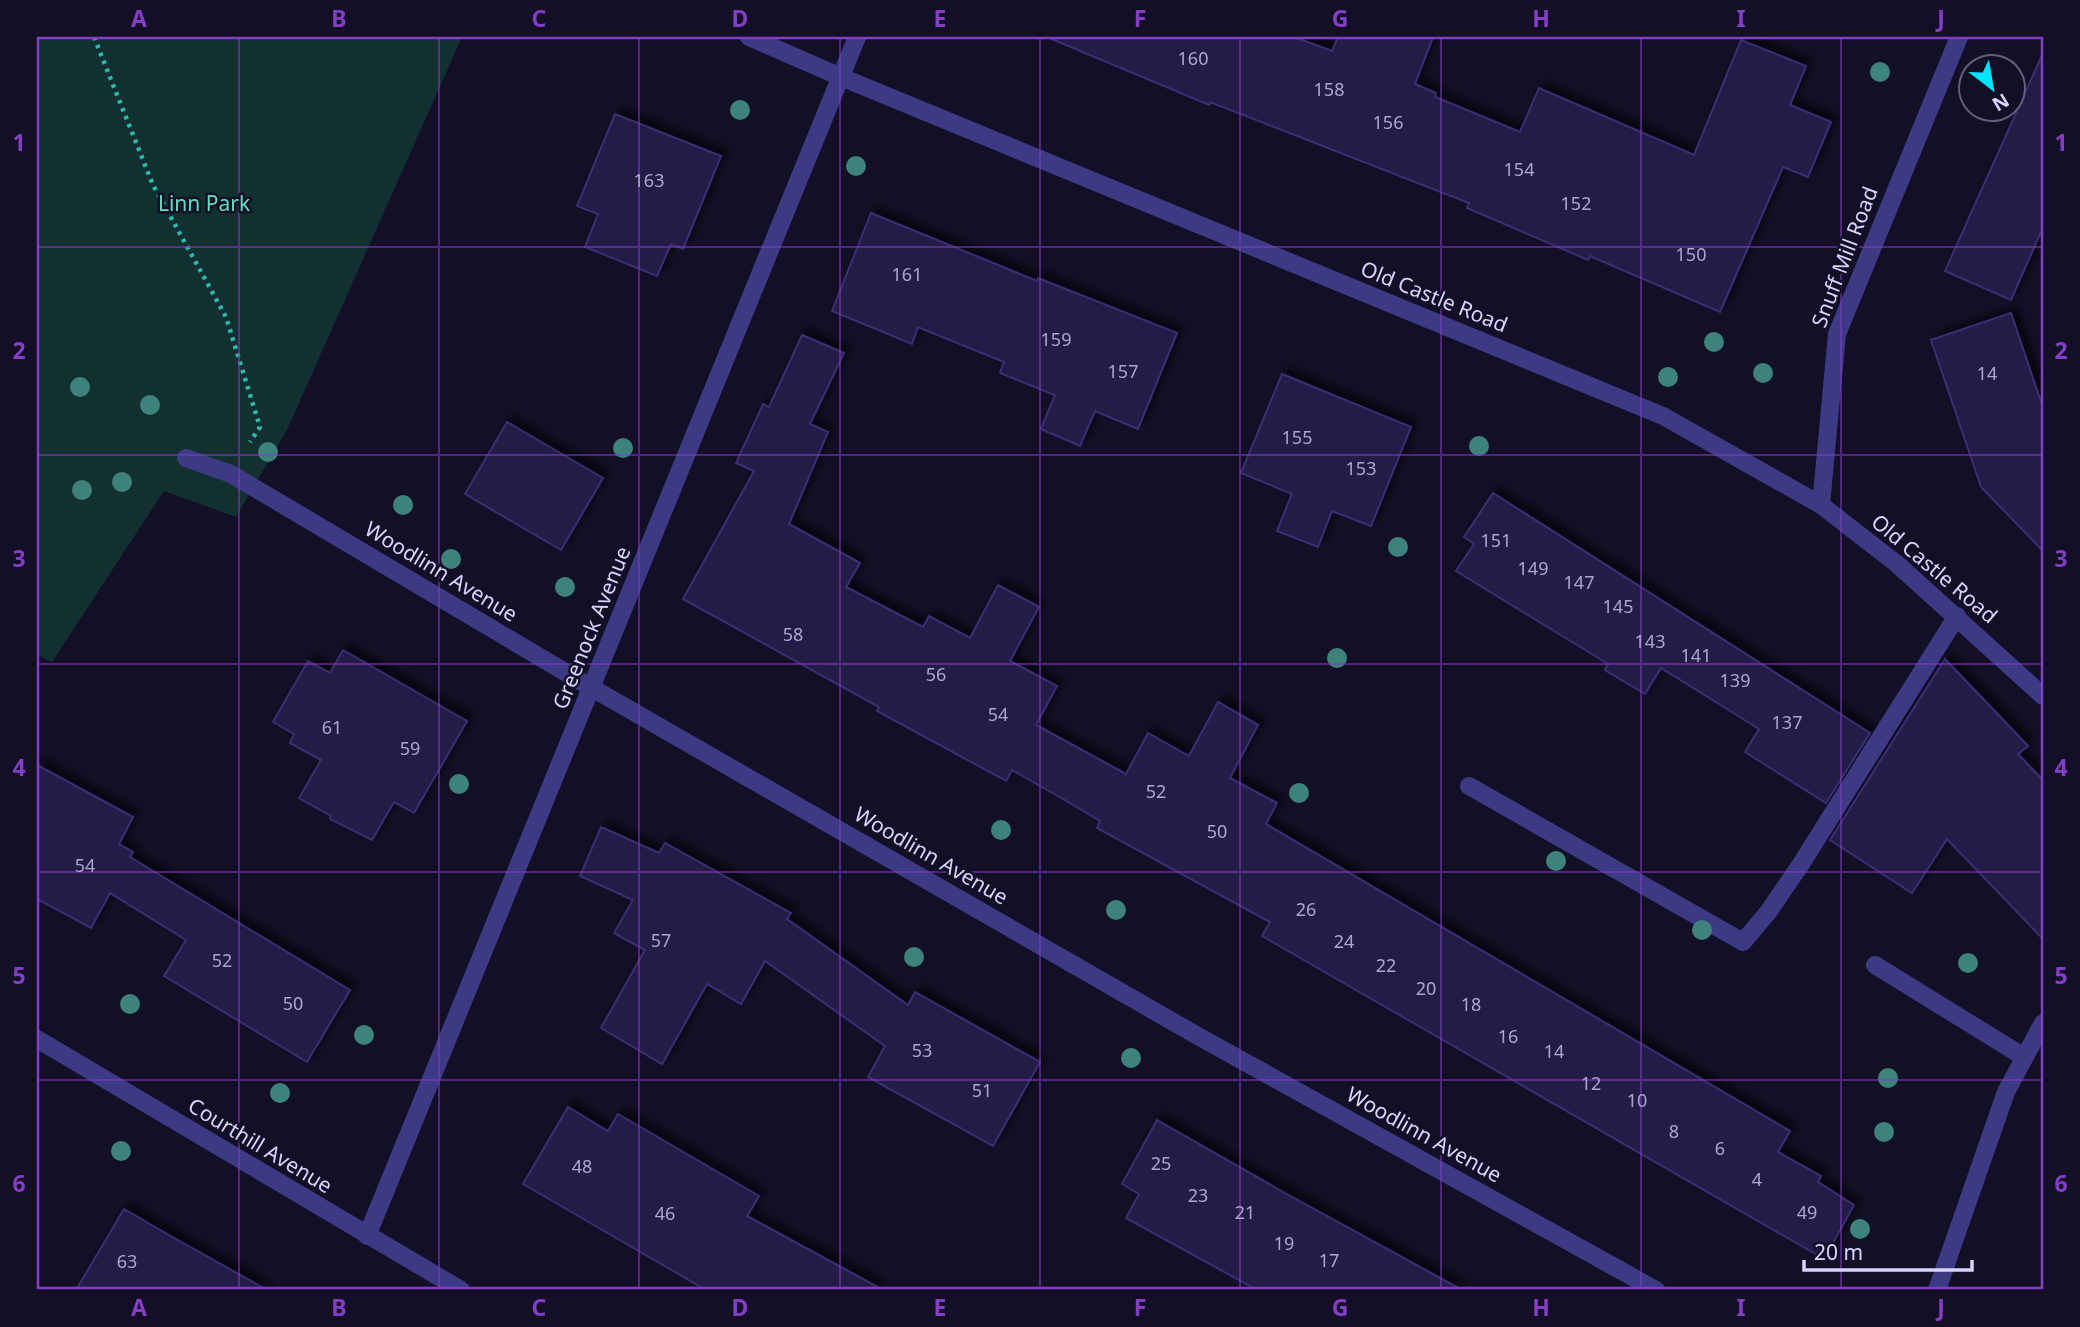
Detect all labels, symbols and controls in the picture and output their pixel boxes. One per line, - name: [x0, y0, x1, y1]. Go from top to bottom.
- text: A: [131, 2, 147, 34]
- text: B: [331, 2, 347, 34]
- text: C: [532, 2, 547, 34]
- text: D: [732, 2, 748, 34]
- text: E: [934, 2, 946, 34]
- text: F: [1134, 2, 1146, 34]
- text: G: [1332, 2, 1348, 34]
- text: H: [1532, 2, 1550, 34]
- text: I: [1737, 2, 1746, 34]
- text: J: [1935, 2, 1945, 34]
- house number: 160: [1178, 46, 1208, 70]
- north arrow: [1958, 52, 2028, 122]
- house number: 158: [1314, 77, 1344, 101]
- text: N: [1987, 87, 2014, 118]
- house number: 156: [1373, 110, 1403, 134]
- text: 1: [12, 126, 26, 158]
- text: 1: [2054, 126, 2068, 158]
- house number: 154: [1504, 157, 1534, 181]
- house number: 163: [634, 168, 664, 192]
- street label: Snuff Mill Road: [1804, 182, 1884, 331]
- park label: Linn Park: [158, 189, 251, 217]
- house number: 152: [1561, 191, 1591, 215]
- house number: 150: [1676, 242, 1706, 266]
- street label: Old Castle Road: [1357, 254, 1512, 338]
- house number: 161: [892, 262, 922, 286]
- house number: 159: [1041, 327, 1071, 351]
- text: 2: [12, 334, 26, 366]
- text: 2: [2054, 334, 2068, 366]
- house number: 157: [1108, 359, 1138, 383]
- house number: 14: [1977, 361, 1997, 385]
- house number: 155: [1282, 425, 1312, 449]
- house number: 153: [1346, 456, 1376, 480]
- street label: Old Castle Road: [1866, 507, 2003, 629]
- street label: Woodlinn Avenue: [360, 514, 523, 628]
- house number: 151: [1481, 528, 1511, 552]
- text: 3: [12, 542, 26, 574]
- street label: Greenock Avenue: [546, 542, 637, 713]
- text: 3: [2054, 542, 2068, 574]
- house number: 149: [1518, 556, 1548, 580]
- house number: 147: [1564, 570, 1594, 594]
- house number: 145: [1603, 594, 1633, 618]
- house number: 58: [783, 622, 803, 646]
- house number: 143: [1635, 629, 1665, 653]
- house number: 141: [1681, 643, 1711, 667]
- house number: 56: [926, 662, 946, 686]
- house number: 139: [1720, 668, 1750, 692]
- house number: 54: [988, 702, 1008, 726]
- house number: 137: [1772, 710, 1802, 734]
- house number: 61: [322, 715, 342, 739]
- house number: 59: [400, 736, 420, 760]
- text: 4: [12, 751, 26, 783]
- text: 4: [2054, 751, 2068, 783]
- house number: 52: [1146, 779, 1166, 803]
- street label: Woodlinn Avenue: [849, 800, 1014, 911]
- house number: 50: [1207, 819, 1227, 843]
- house number: 54: [75, 853, 95, 877]
- house number: 26: [1296, 897, 1316, 921]
- house number: 57: [651, 928, 671, 952]
- house number: 24: [1334, 929, 1354, 953]
- house number: 52: [212, 948, 232, 972]
- house number: 22: [1376, 953, 1396, 977]
- text: 5: [12, 959, 26, 991]
- text: 5: [2054, 959, 2068, 991]
- house number: 20: [1416, 976, 1436, 1000]
- house number: 50: [283, 991, 303, 1015]
- house number: 18: [1461, 992, 1481, 1016]
- house number: 16: [1498, 1024, 1518, 1048]
- house number: 53: [912, 1038, 932, 1062]
- house number: 14: [1544, 1039, 1564, 1063]
- house number: 12: [1581, 1071, 1601, 1095]
- house number: 51: [972, 1078, 992, 1102]
- street label: Woodlinn Avenue: [1342, 1080, 1507, 1188]
- house number: 10: [1627, 1088, 1647, 1112]
- street label: Courthill Avenue: [183, 1091, 338, 1199]
- house number: 8: [1669, 1119, 1679, 1143]
- house number: 6: [1715, 1136, 1725, 1160]
- house number: 25: [1151, 1151, 1171, 1175]
- house number: 48: [572, 1154, 592, 1178]
- text: 6: [12, 1167, 26, 1199]
- house number: 4: [1752, 1167, 1762, 1191]
- text: 6: [2054, 1167, 2068, 1199]
- house number: 23: [1188, 1183, 1208, 1207]
- house number: 21: [1235, 1200, 1255, 1224]
- house number: 49: [1797, 1200, 1817, 1224]
- house number: 46: [655, 1201, 675, 1225]
- scale bar: [1804, 1229, 1972, 1273]
- house number: 19: [1274, 1231, 1294, 1255]
- text: 20 m: [1814, 1238, 1863, 1266]
- house number: 17: [1319, 1248, 1339, 1272]
- house number: 63: [117, 1249, 137, 1273]
- text: A: [131, 1291, 147, 1323]
- text: B: [331, 1291, 347, 1323]
- text: C: [532, 1291, 547, 1323]
- text: D: [732, 1291, 748, 1323]
- text: E: [934, 1291, 946, 1323]
- text: F: [1134, 1291, 1146, 1323]
- text: G: [1332, 1291, 1348, 1323]
- text: H: [1532, 1291, 1550, 1323]
- text: I: [1737, 1291, 1746, 1323]
- text: J: [1935, 1291, 1945, 1323]

